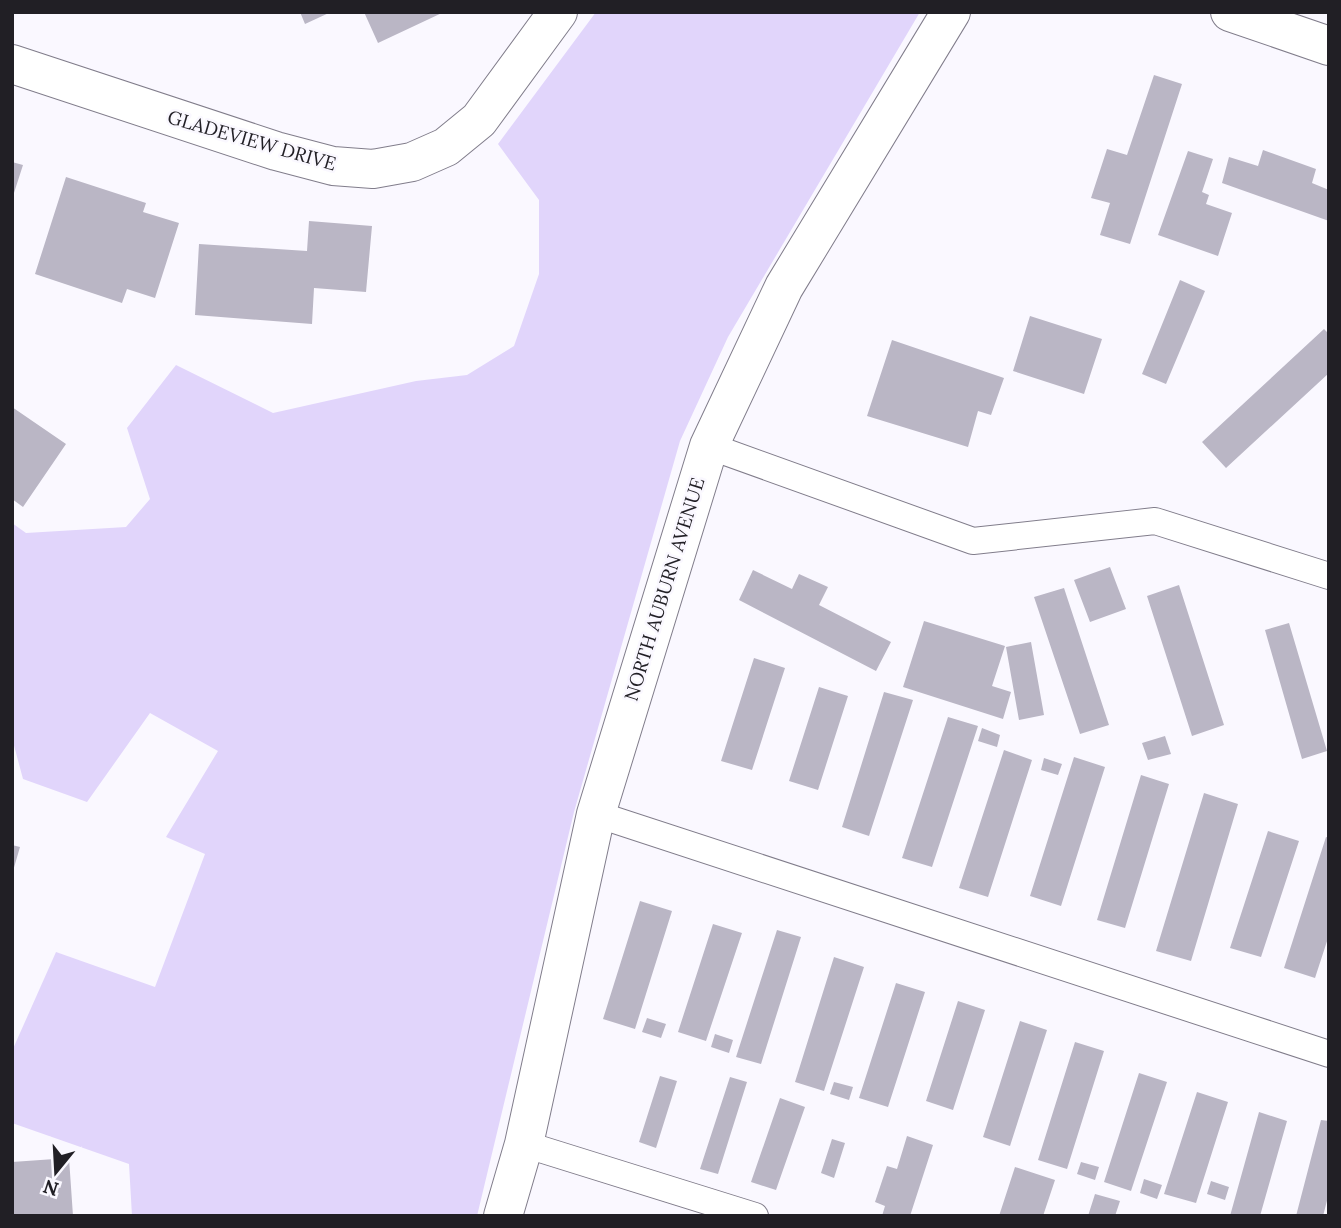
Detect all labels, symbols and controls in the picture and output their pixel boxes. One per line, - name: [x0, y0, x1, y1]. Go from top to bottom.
- street label: GLADEVIEW DRIVE: [165, 104, 339, 176]
- street label: NORTH AUBURN AVENUE: [619, 474, 709, 704]
- north arrow: [21, 1137, 91, 1207]
- text: N: [40, 1174, 61, 1202]

